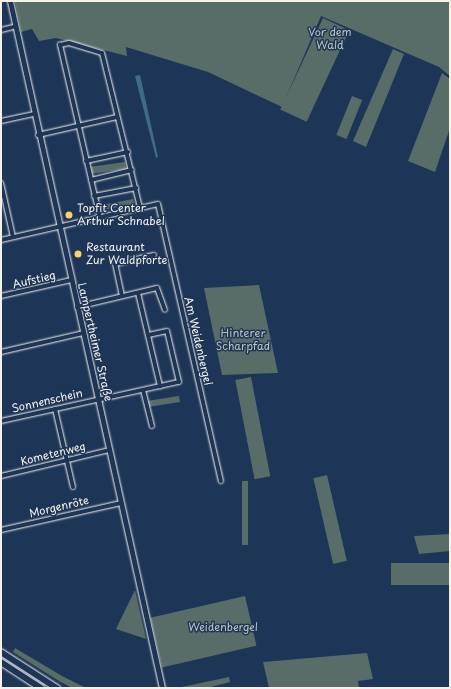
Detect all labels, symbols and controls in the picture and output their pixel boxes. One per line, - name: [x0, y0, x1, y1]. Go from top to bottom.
- park label: Vor dem Wald: [308, 26, 352, 52]
- place label: Topfit Center Arthur Schnabel: [77, 202, 165, 228]
- marker: Topfit Center Arthur Schnabel: [64, 210, 74, 220]
- place label: Restaurant Zur Waldpforte: [86, 241, 167, 267]
- marker: Restaurant Zur Waldpforte: [73, 249, 83, 259]
- street label: Aufstieg: [11, 269, 57, 291]
- street label: Lampertheimer Straße: [75, 281, 115, 403]
- street label: Am Weidenbergel: [181, 295, 215, 387]
- park label: Hinterer Scharpfad: [216, 327, 270, 353]
- street label: Sonnenschein: [10, 386, 84, 416]
- street label: Kometenweg: [19, 440, 87, 468]
- street label: Morgenröte: [28, 494, 90, 520]
- park label: Weidenbergel: [188, 620, 258, 634]

